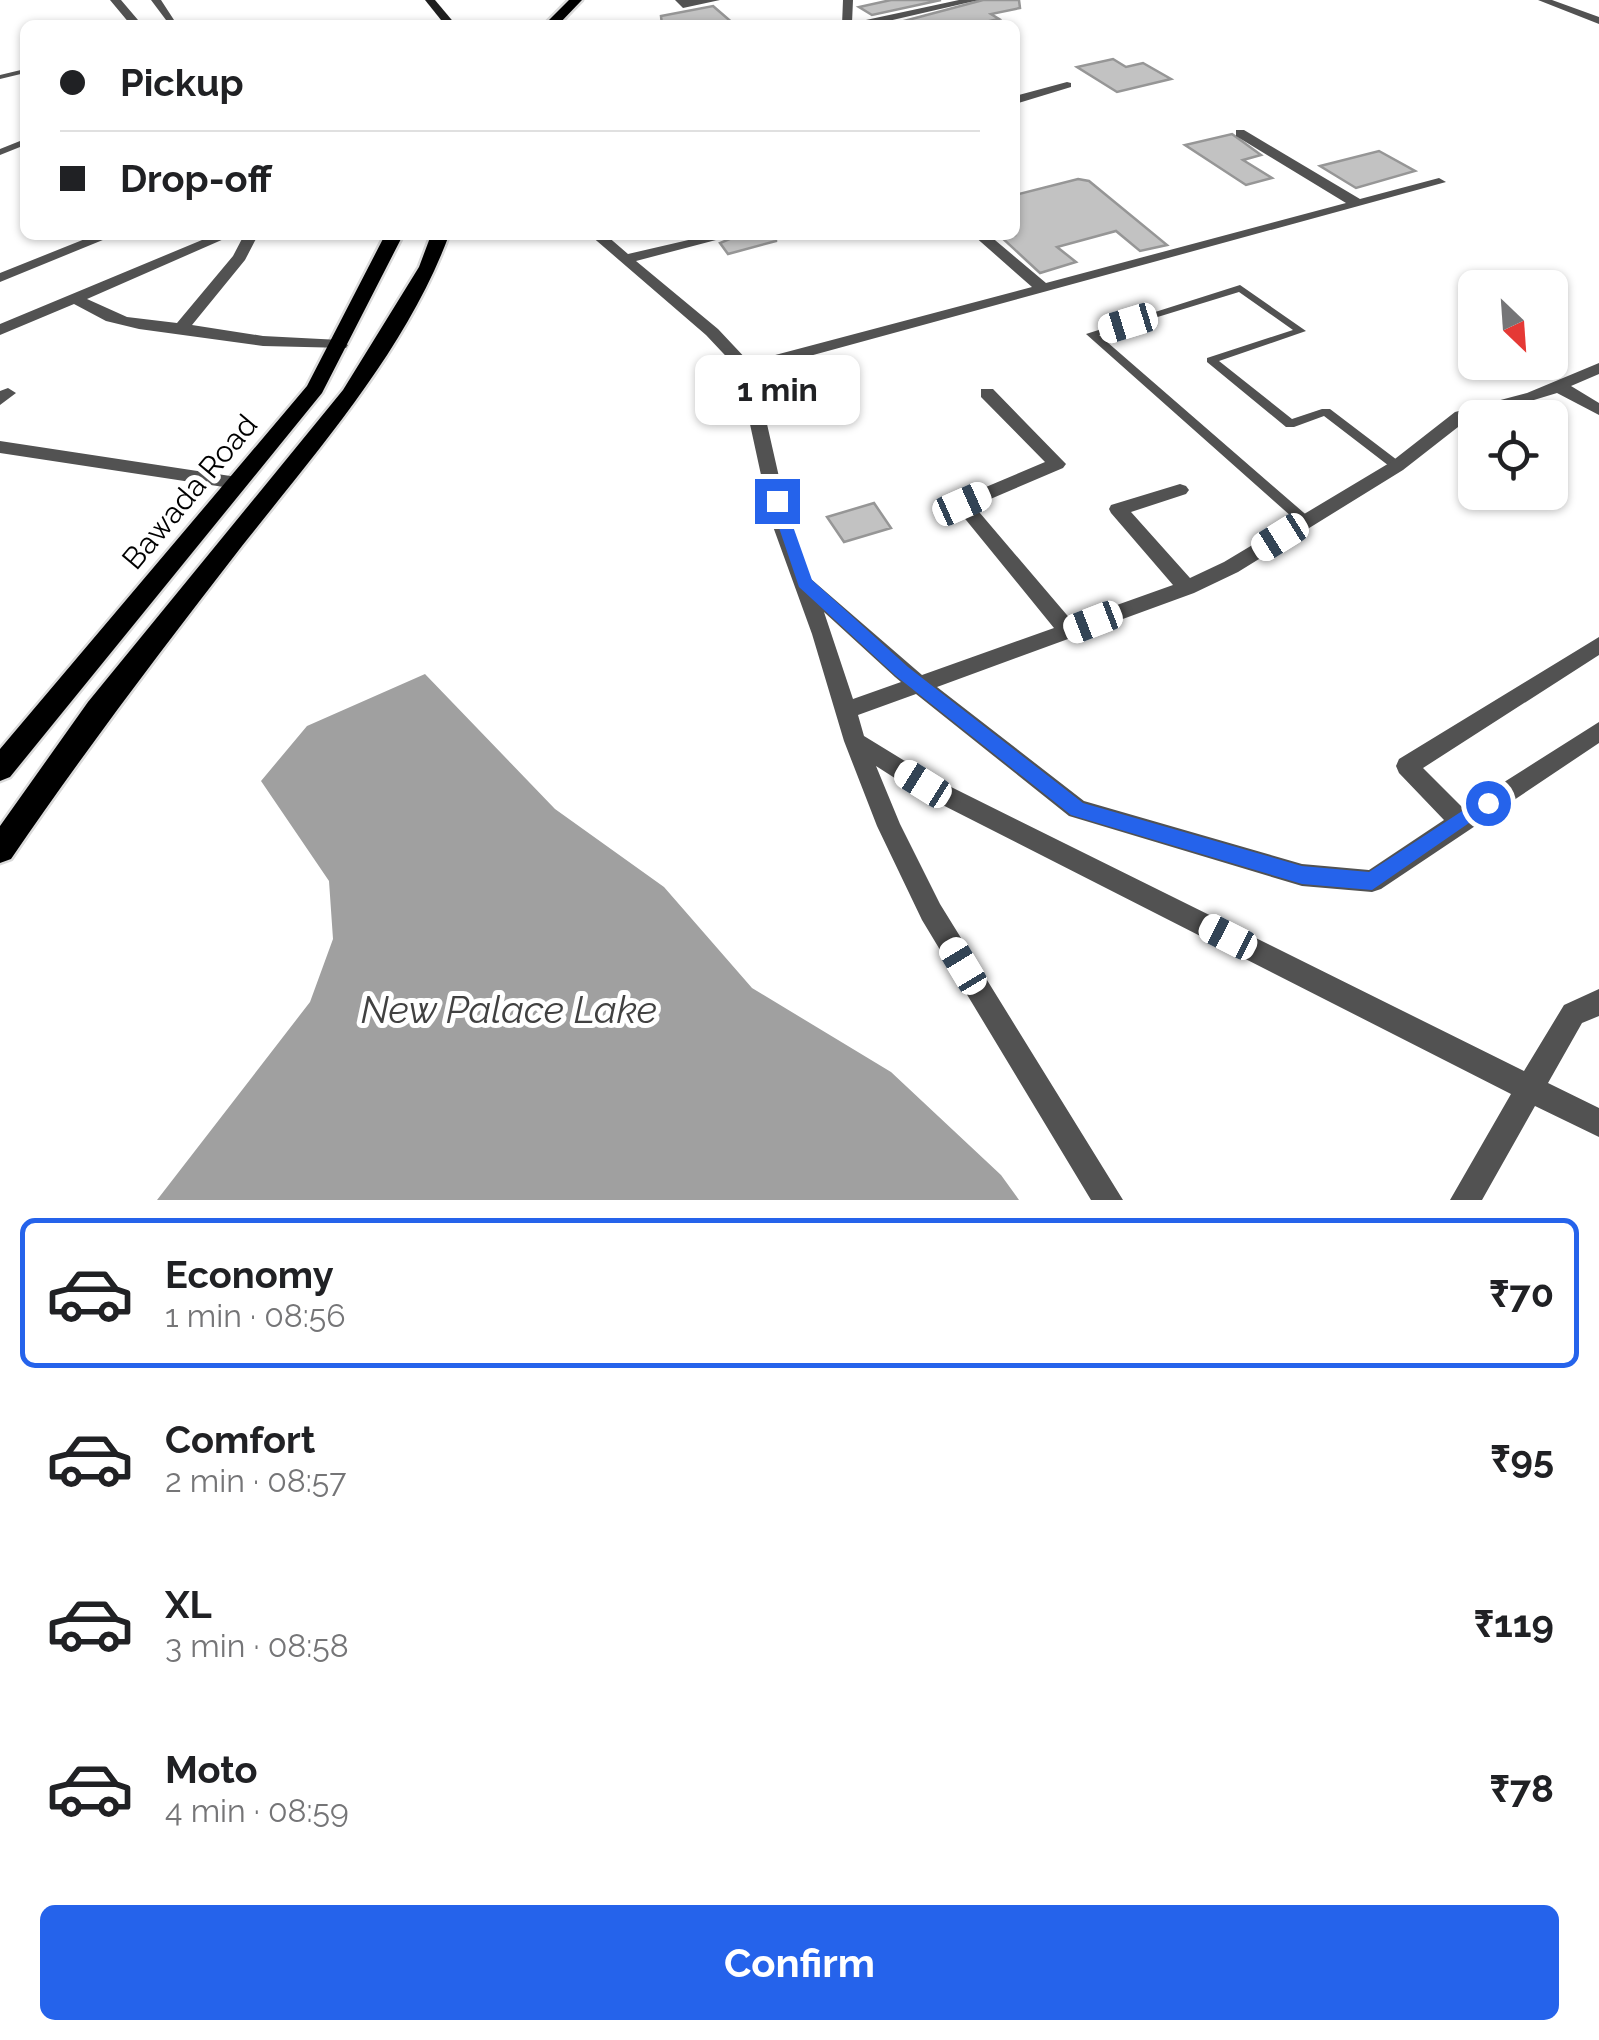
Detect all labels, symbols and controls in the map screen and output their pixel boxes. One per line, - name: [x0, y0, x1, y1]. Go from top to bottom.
- text: Pickup: [120, 60, 244, 105]
- text: Drop-off: [120, 156, 272, 201]
- north arrow: [1458, 270, 1568, 380]
- map controls: [1458, 270, 1568, 510]
- car: [1095, 300, 1161, 346]
- callout: 1 min: [694, 356, 860, 426]
- text: 1 min: [737, 371, 818, 408]
- button: locate: [1458, 400, 1568, 510]
- street label: Bawada Road: [115, 407, 264, 576]
- car: [928, 478, 996, 530]
- route end: [755, 479, 800, 524]
- car: [1247, 508, 1313, 566]
- car: [1060, 597, 1126, 647]
- car: [890, 755, 956, 813]
- route start: [1466, 781, 1511, 826]
- car: [1194, 910, 1262, 964]
- car: [935, 933, 991, 999]
- water label: New Palace Lake: [361, 987, 657, 1032]
- icon: car: [45, 1248, 135, 1338]
- text: Economy: [165, 1252, 334, 1297]
- text: ₹70: [1489, 1271, 1554, 1316]
- text: 1 min · 08:56: [165, 1297, 346, 1334]
- icon: car: [45, 1413, 135, 1503]
- text: Comfort: [165, 1417, 315, 1462]
- text: ₹95: [1490, 1436, 1554, 1481]
- text: 2 min · 08:57: [165, 1462, 346, 1499]
- icon: car: [45, 1578, 135, 1668]
- text: XL: [165, 1582, 212, 1627]
- text: ₹119: [1474, 1601, 1554, 1646]
- text: 3 min · 08:58: [165, 1627, 349, 1664]
- icon: car: [45, 1743, 135, 1833]
- text: Moto: [165, 1747, 258, 1792]
- text: ₹78: [1489, 1766, 1554, 1811]
- text: 4 min · 08:59: [165, 1792, 349, 1829]
- button: Confirm: [40, 1905, 1559, 2020]

